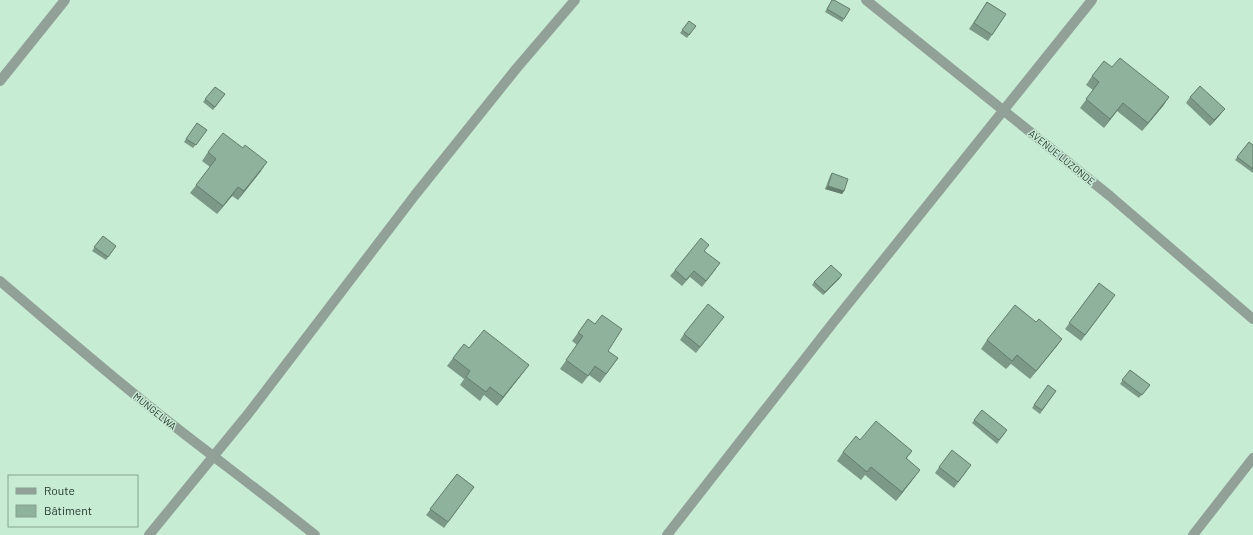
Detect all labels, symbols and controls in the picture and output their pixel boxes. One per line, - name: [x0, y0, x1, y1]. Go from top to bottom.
- street label: AVENUE LUZONDE: [1027, 127, 1097, 187]
- street label: MUNGELWA: [131, 390, 179, 432]
- legend: [8, 475, 138, 527]
- text: Route: [44, 483, 75, 497]
- text: Bâtiment: [44, 503, 92, 517]

